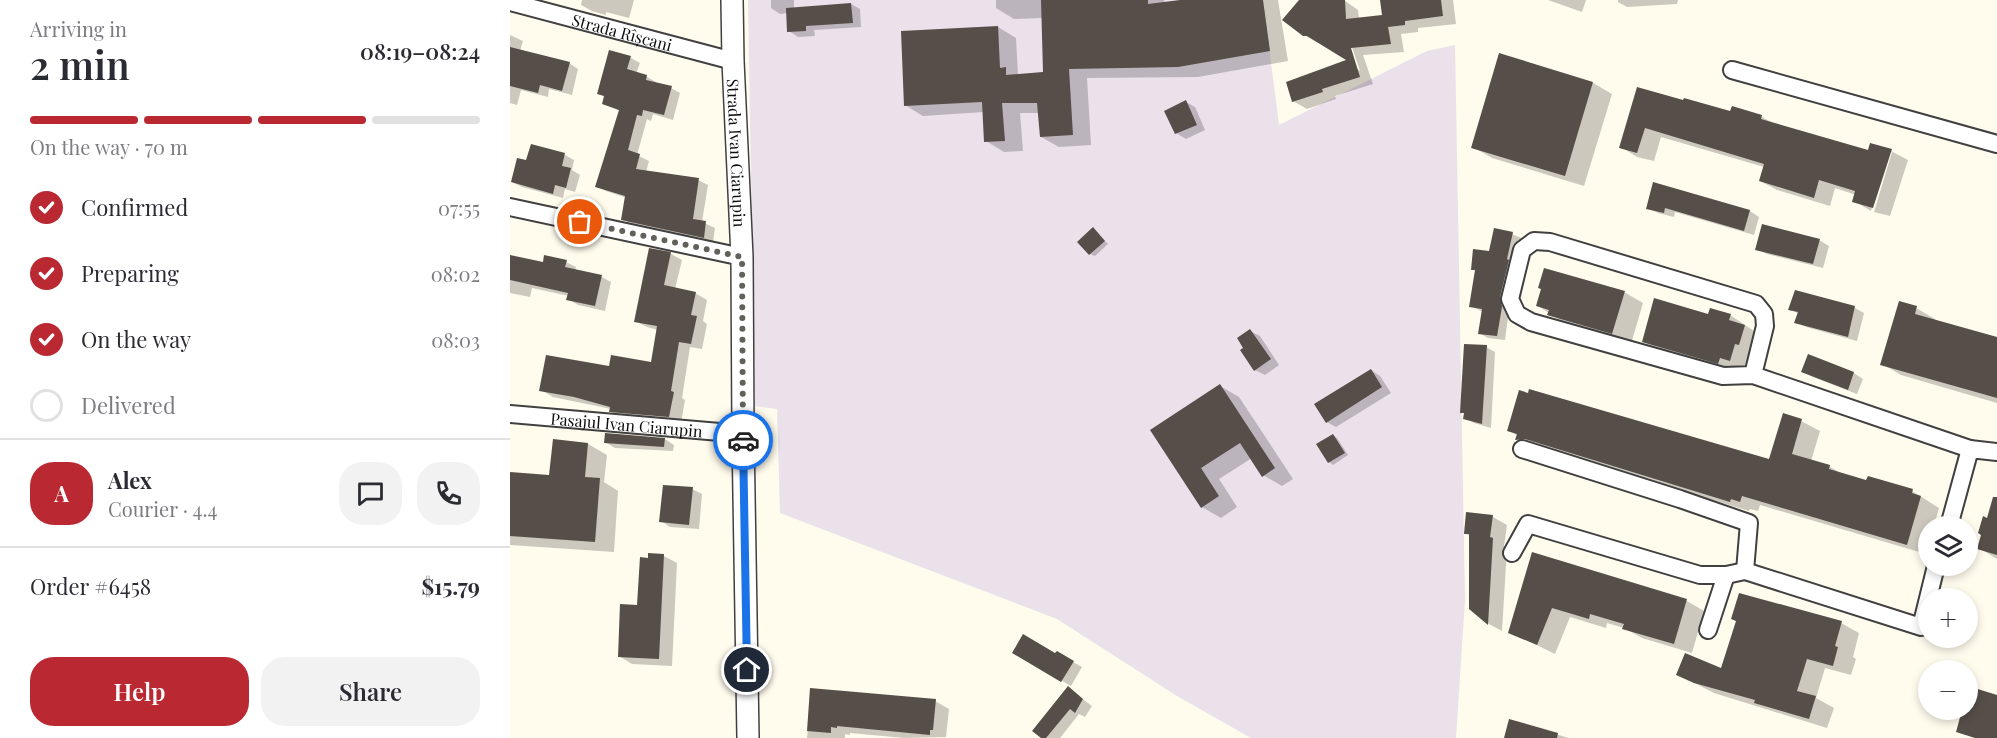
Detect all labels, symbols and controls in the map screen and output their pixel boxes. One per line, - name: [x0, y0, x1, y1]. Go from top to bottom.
- street label: Strada Rîșcani: [570, 8, 675, 55]
- text: Arriving in: [30, 15, 127, 42]
- text: 08:19–08:24: [360, 36, 480, 66]
- text: 2 min: [30, 38, 130, 90]
- street label: Strada Ivan Ciarupin: [723, 78, 751, 228]
- text: On the way · 70 m: [30, 133, 188, 160]
- icon: check: [30, 191, 63, 224]
- text: Confirmed: [81, 192, 188, 222]
- text: 07:55: [438, 194, 480, 221]
- pin: [554, 196, 605, 247]
- icon: bag: [563, 205, 596, 238]
- icon: check: [30, 257, 63, 290]
- text: Preparing: [81, 258, 179, 288]
- text: 08:02: [431, 260, 480, 287]
- icon: check: [30, 323, 63, 356]
- text: On the way: [81, 324, 191, 354]
- text: 08:03: [431, 326, 480, 353]
- text: Delivered: [81, 390, 176, 420]
- street label: Pasajul Ivan Ciarupin: [550, 407, 704, 441]
- courier: [713, 410, 773, 470]
- icon: car: [727, 424, 760, 457]
- button: chat: [339, 462, 402, 525]
- button: phone: [417, 462, 480, 525]
- text: Alex: [108, 465, 152, 495]
- text: A: [54, 478, 69, 508]
- text: Courier · 4.4: [108, 495, 217, 522]
- map controls: [1918, 516, 1978, 720]
- button: layers: [1918, 516, 1978, 576]
- text: Order #6458: [30, 571, 151, 601]
- text: $15.79: [421, 571, 480, 601]
- button: +: [1918, 588, 1978, 648]
- pin: [721, 644, 772, 695]
- icon: home: [730, 653, 763, 686]
- button: Help: [30, 657, 249, 726]
- button: Share: [261, 657, 480, 726]
- button: −: [1918, 660, 1978, 720]

